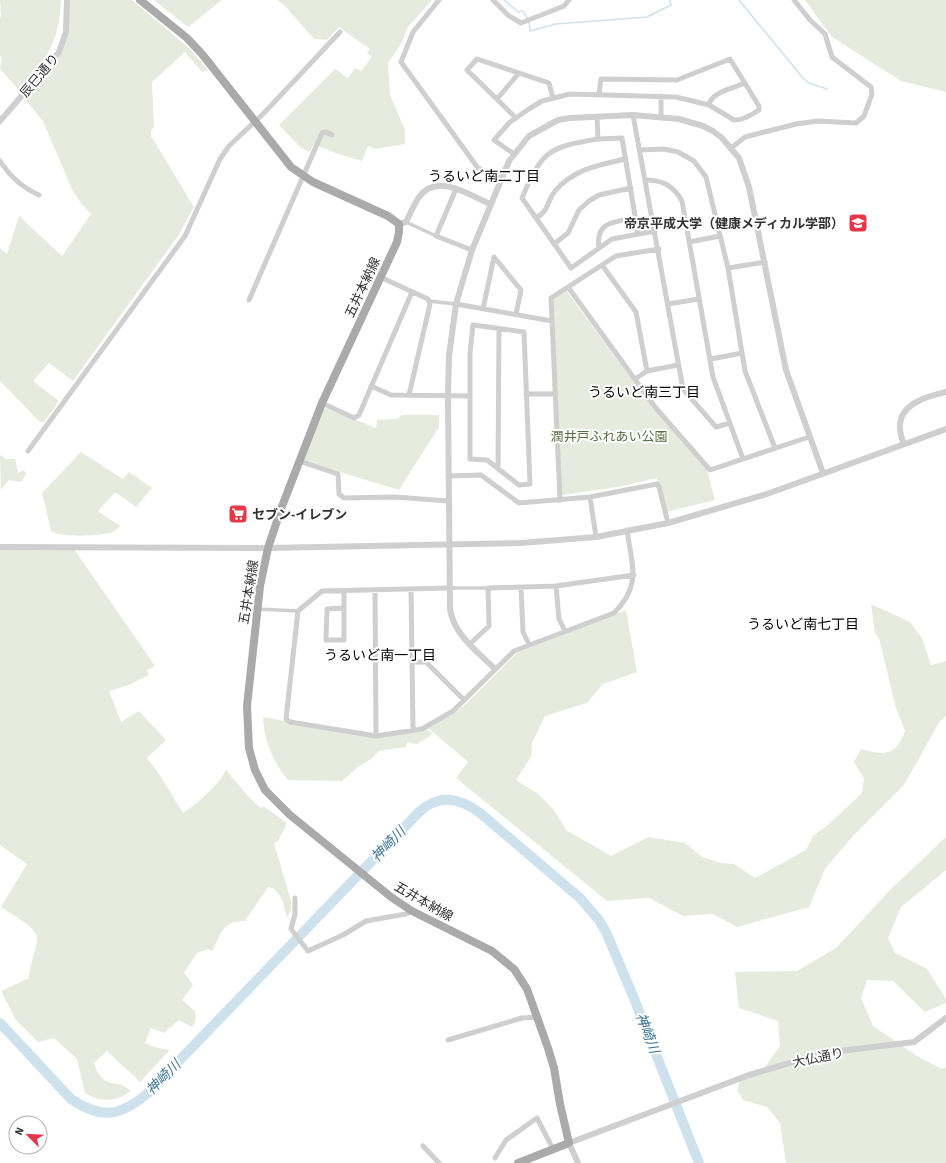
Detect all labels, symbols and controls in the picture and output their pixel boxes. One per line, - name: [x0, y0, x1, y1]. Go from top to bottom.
- street label: 辰巳通り: [16, 50, 63, 101]
- district label: うるいど南二丁目: [428, 167, 540, 187]
- school or university icon: 帝京平成大学（健康メディカル学部）: [847, 212, 869, 234]
- place label: 帝京平成大学（健康メディカル学部）: [624, 215, 844, 233]
- street label: 五井本納線: [341, 254, 385, 321]
- district label: うるいど南三丁目: [588, 383, 700, 403]
- park label: 潤井戸ふれあい公園: [550, 428, 668, 446]
- supermarket icon: セブン-イレブン: [227, 503, 249, 525]
- place label: セブン-イレブン: [252, 506, 347, 524]
- street label: 五井本納線: [235, 559, 263, 626]
- district label: うるいど南七丁目: [747, 615, 859, 635]
- district label: うるいど南一丁目: [324, 646, 436, 666]
- water label: 神崎川: [367, 821, 412, 867]
- street label: 五井本納線: [391, 878, 456, 926]
- water label: 神崎川: [630, 1010, 665, 1058]
- street label: 大仏通り: [791, 1044, 846, 1072]
- water label: 神崎川: [142, 1054, 187, 1100]
- north arrow: [8, 1115, 48, 1155]
- text: N: [11, 1125, 28, 1138]

